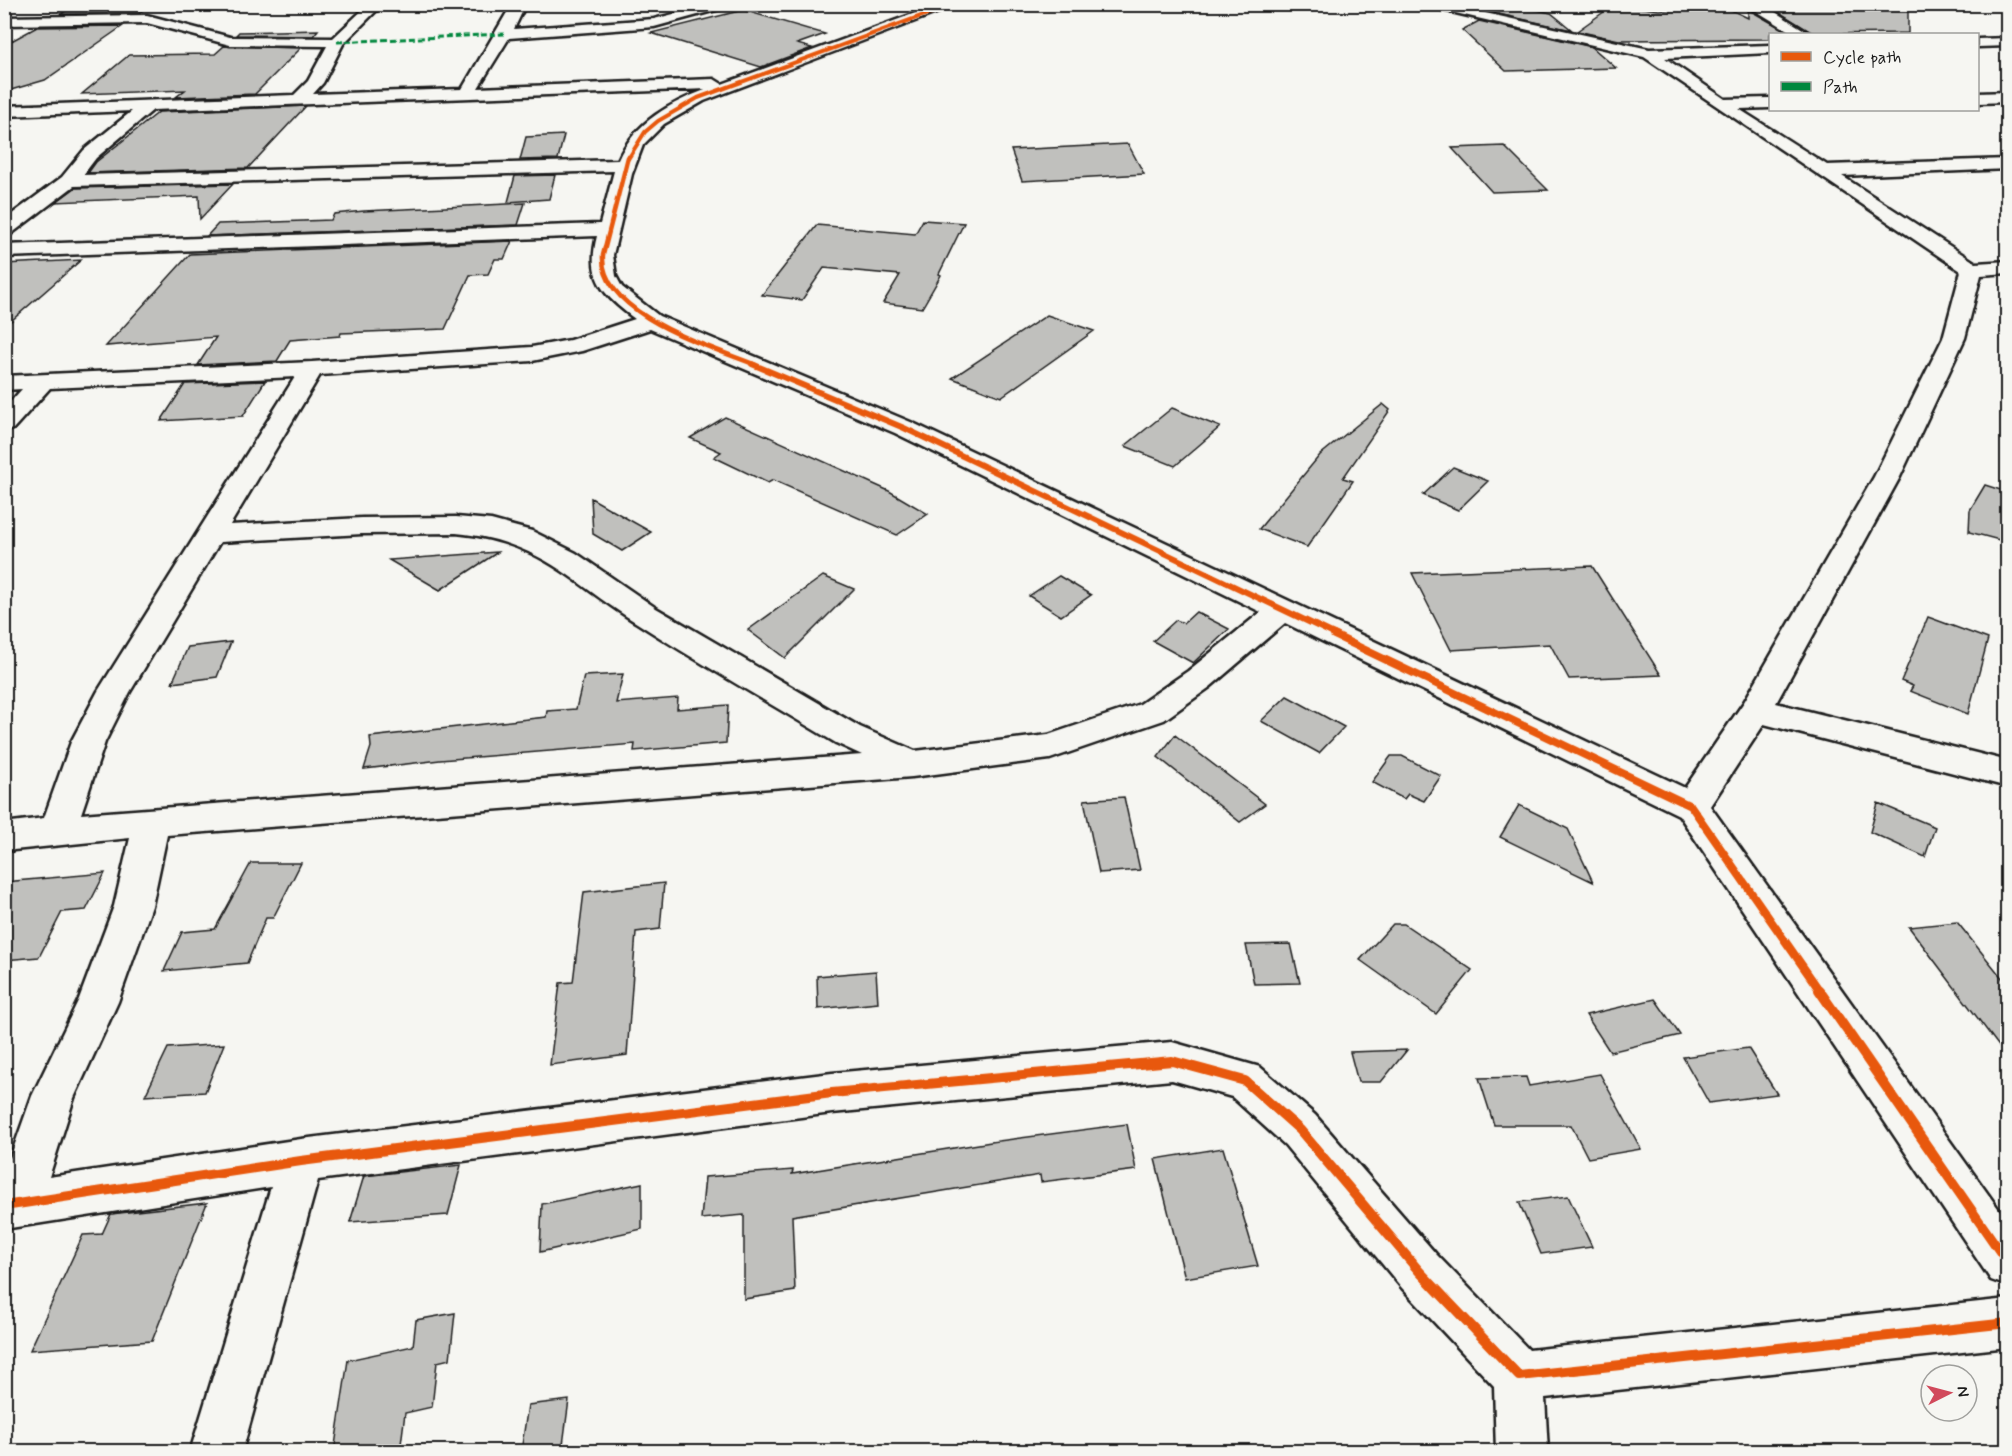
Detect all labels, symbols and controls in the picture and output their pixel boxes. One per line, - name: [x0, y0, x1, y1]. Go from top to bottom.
- legend: [1769, 33, 1979, 111]
- text: Cycle path: [1823, 46, 1901, 70]
- text: Path: [1823, 76, 1858, 100]
- north arrow: [1919, 1363, 1979, 1423]
- text: N: [1951, 1385, 1973, 1398]

